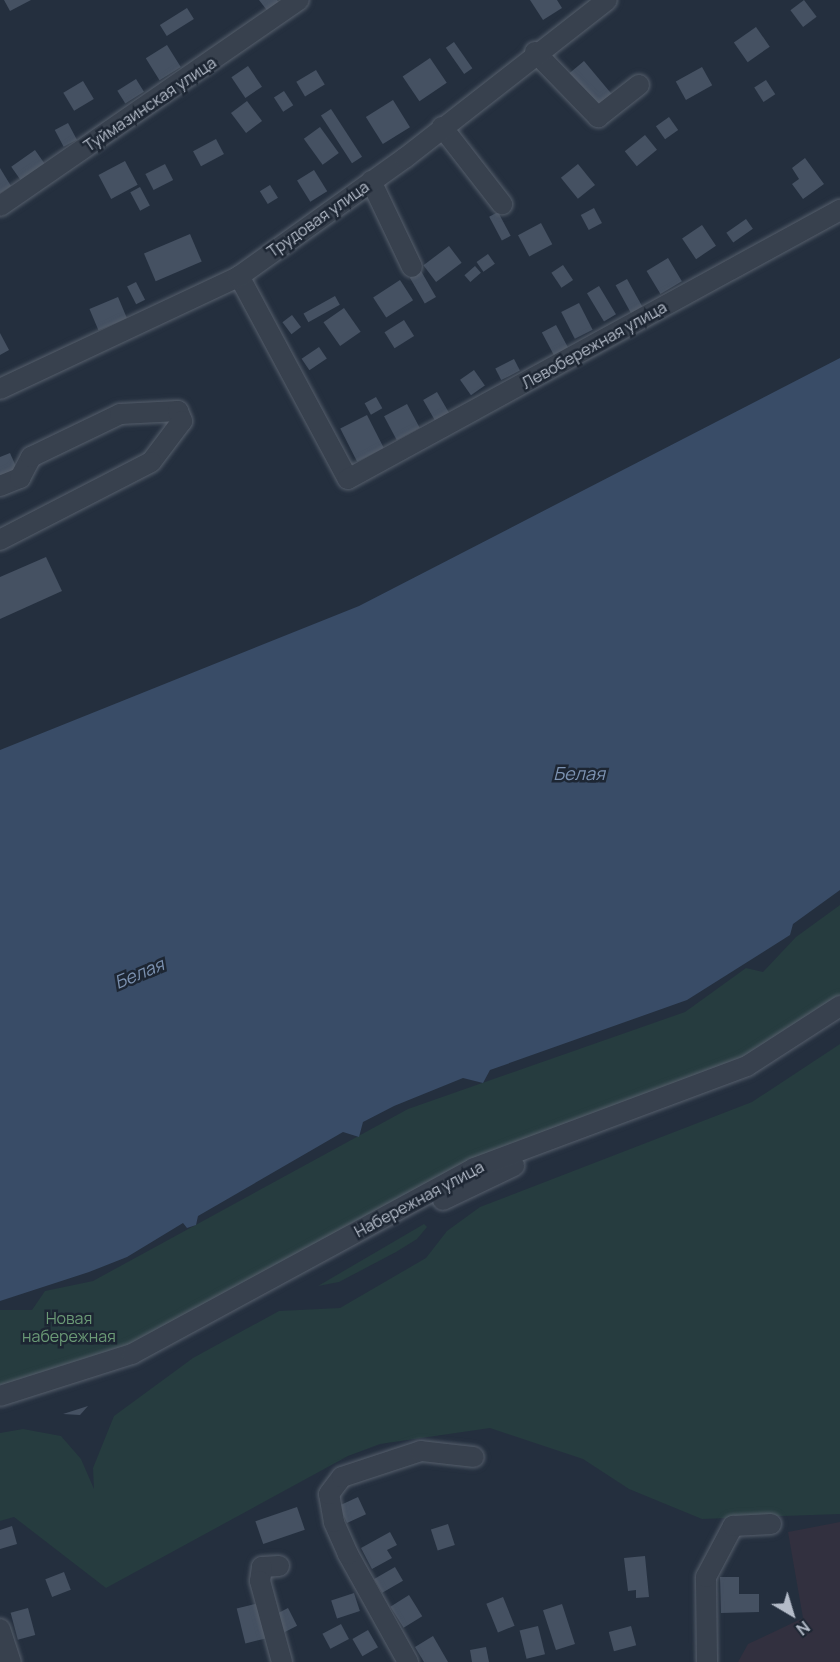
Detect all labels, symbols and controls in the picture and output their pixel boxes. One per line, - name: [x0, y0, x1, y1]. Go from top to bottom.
- street label: Туймазинская улица: [80, 53, 220, 155]
- street label: Трудовая улица: [263, 177, 373, 261]
- street label: Левобережная улица: [518, 297, 670, 393]
- water label: Белая: [553, 762, 605, 784]
- water label: Белая: [111, 953, 167, 993]
- street label: Набережная улица: [351, 1157, 487, 1241]
- park label: Новая набережная: [22, 1308, 116, 1346]
- north arrow: [762, 1584, 822, 1644]
- text: N: [792, 1616, 814, 1640]

